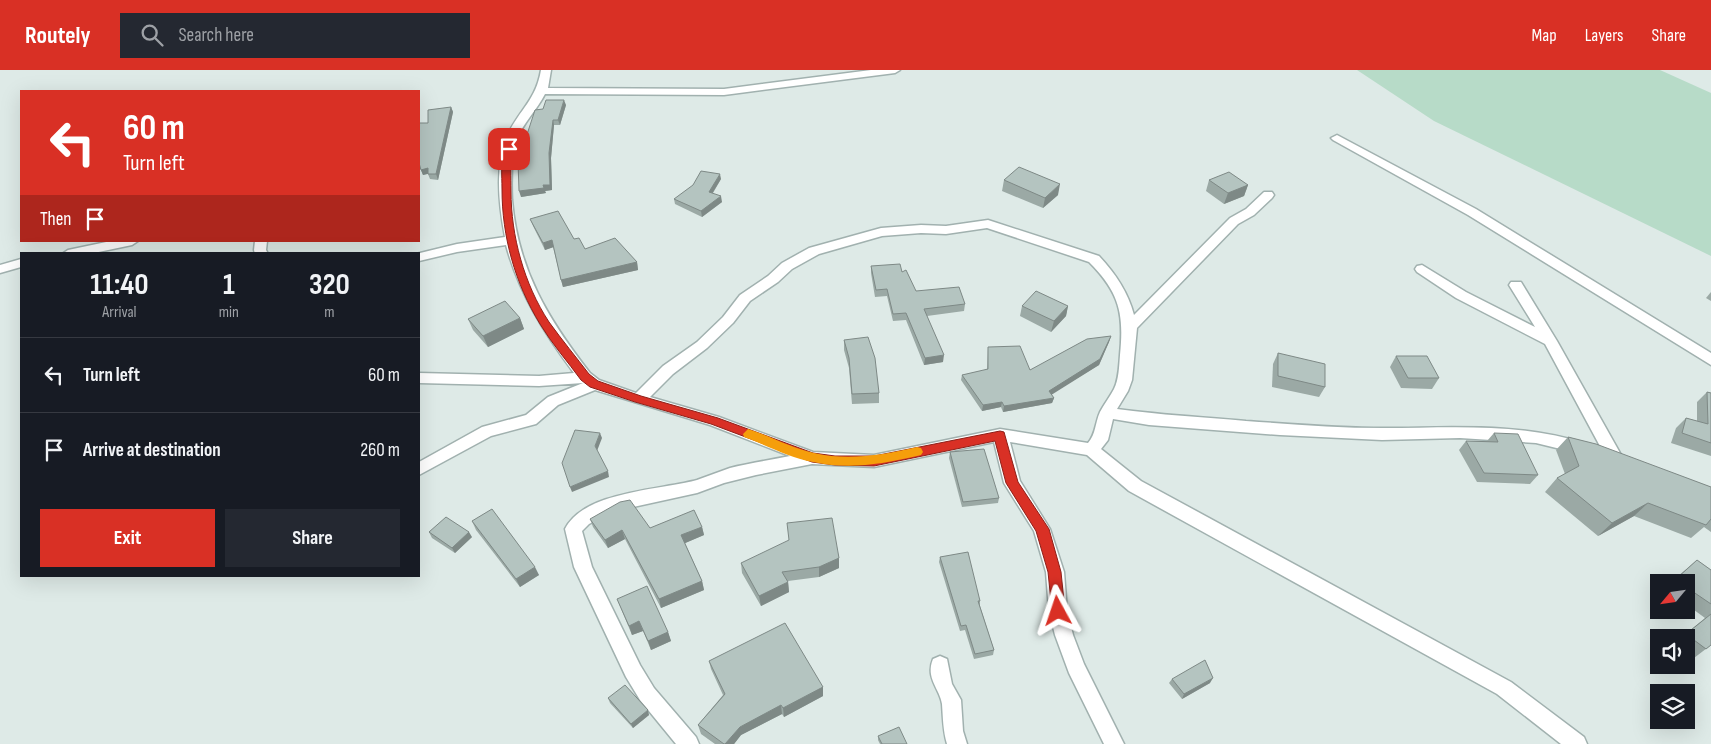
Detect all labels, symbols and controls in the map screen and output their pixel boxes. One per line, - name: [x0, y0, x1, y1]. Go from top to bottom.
- search box: [120, 13, 470, 58]
- text: Routely: [25, 21, 90, 50]
- icon: search: [138, 21, 166, 49]
- text: Search here: [178, 24, 254, 47]
- text: Map: [1532, 25, 1557, 46]
- text: Layers: [1585, 25, 1624, 46]
- text: Share: [1652, 25, 1686, 46]
- text: 60 m: [123, 107, 185, 150]
- icon: left: [40, 110, 105, 175]
- pin: [488, 128, 530, 170]
- icon: arrive: [495, 135, 523, 163]
- text: Turn left: [123, 150, 185, 177]
- icon: arrive: [81, 205, 109, 233]
- text: Then: [40, 208, 71, 231]
- text: 11:40: [90, 267, 149, 303]
- text: 1: [223, 267, 235, 303]
- text: 320: [309, 267, 350, 303]
- text: Arrival: [102, 303, 137, 322]
- text: min: [219, 303, 239, 322]
- text: m: [324, 303, 335, 322]
- icon: left: [40, 361, 68, 389]
- text: Turn left: [83, 364, 140, 387]
- text: 60 m: [368, 364, 400, 387]
- icon: arrive: [40, 436, 68, 464]
- text: Arrive at destination: [83, 439, 221, 462]
- text: 260 m: [360, 439, 400, 462]
- button: Exit: [40, 509, 215, 567]
- button: Share: [225, 509, 400, 567]
- north arrow: [1650, 574, 1695, 619]
- map controls: [1650, 574, 1695, 729]
- position arrow: [1031, 584, 1083, 636]
- button: sound: [1650, 629, 1695, 674]
- button: layers: [1650, 684, 1695, 729]

